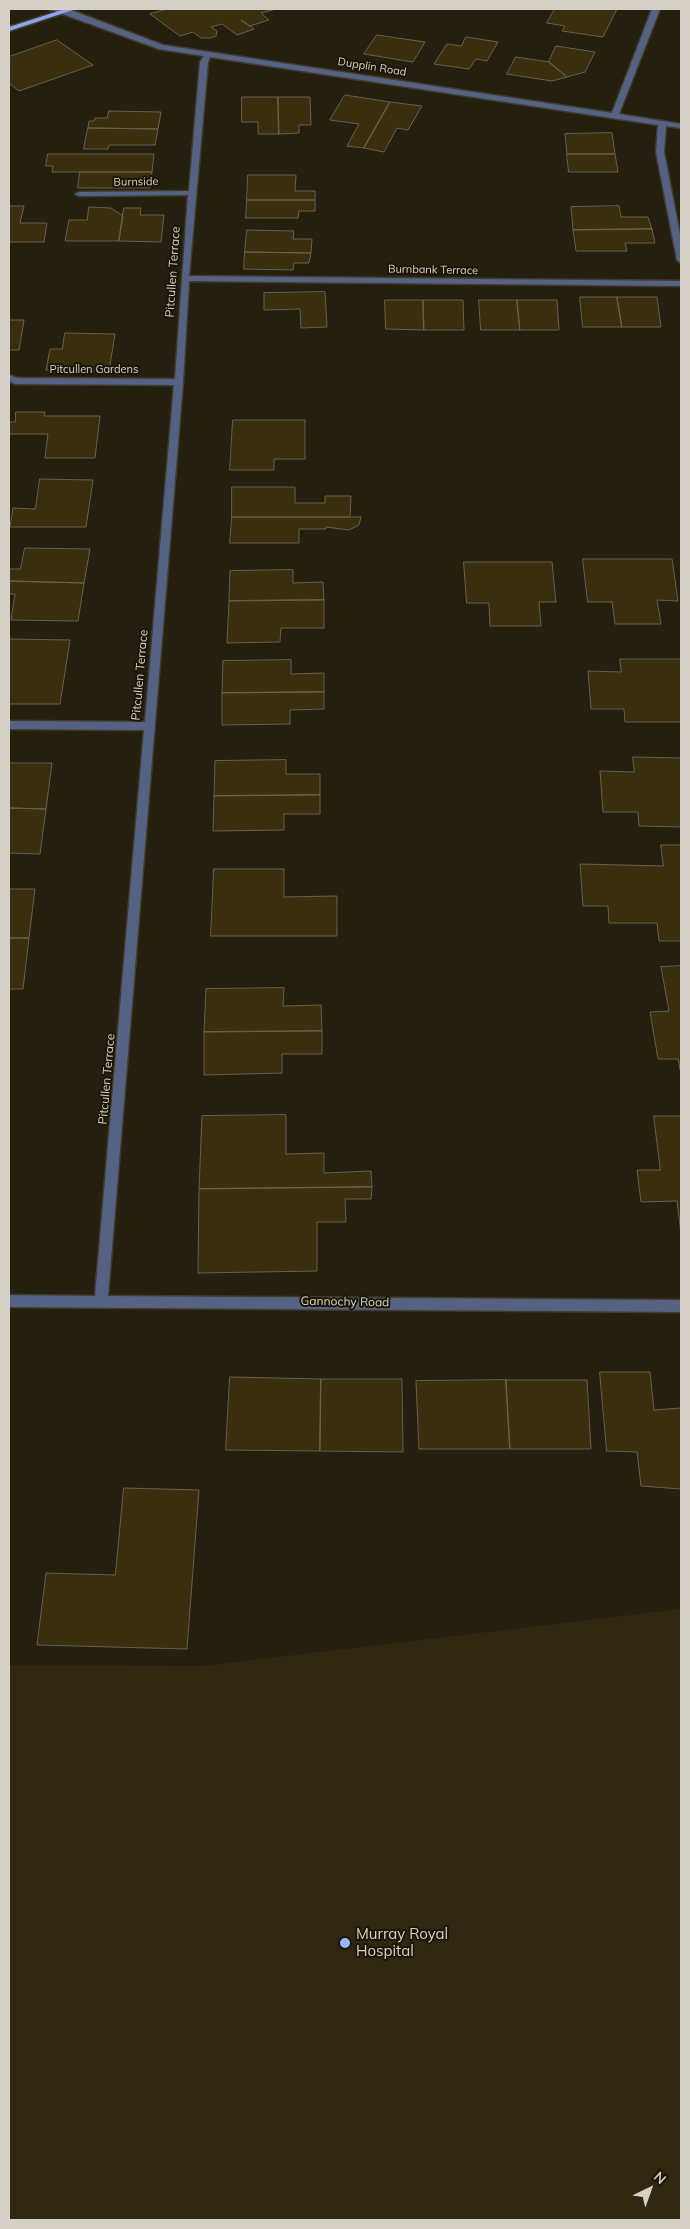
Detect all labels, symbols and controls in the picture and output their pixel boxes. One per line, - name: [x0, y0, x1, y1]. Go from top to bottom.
- street label: Dupplin Road: [337, 55, 407, 79]
- street label: Burnside: [113, 175, 159, 189]
- street label: Pitcullen Terrace: [163, 226, 183, 318]
- street label: Burnbank Terrace: [388, 263, 478, 277]
- street label: Pitcullen Gardens: [50, 363, 138, 377]
- street label: Pitcullen Terrace: [129, 629, 151, 721]
- street label: Pitcullen Terrace: [96, 1033, 118, 1125]
- street label: Gannochy Road: [301, 1294, 389, 1310]
- place label: Murray Royal Hospital: [356, 1925, 448, 1960]
- marker: Murray Royal Hospital: [338, 1936, 352, 1950]
- north arrow: [625, 2164, 675, 2214]
- text: N: [650, 2168, 670, 2188]

